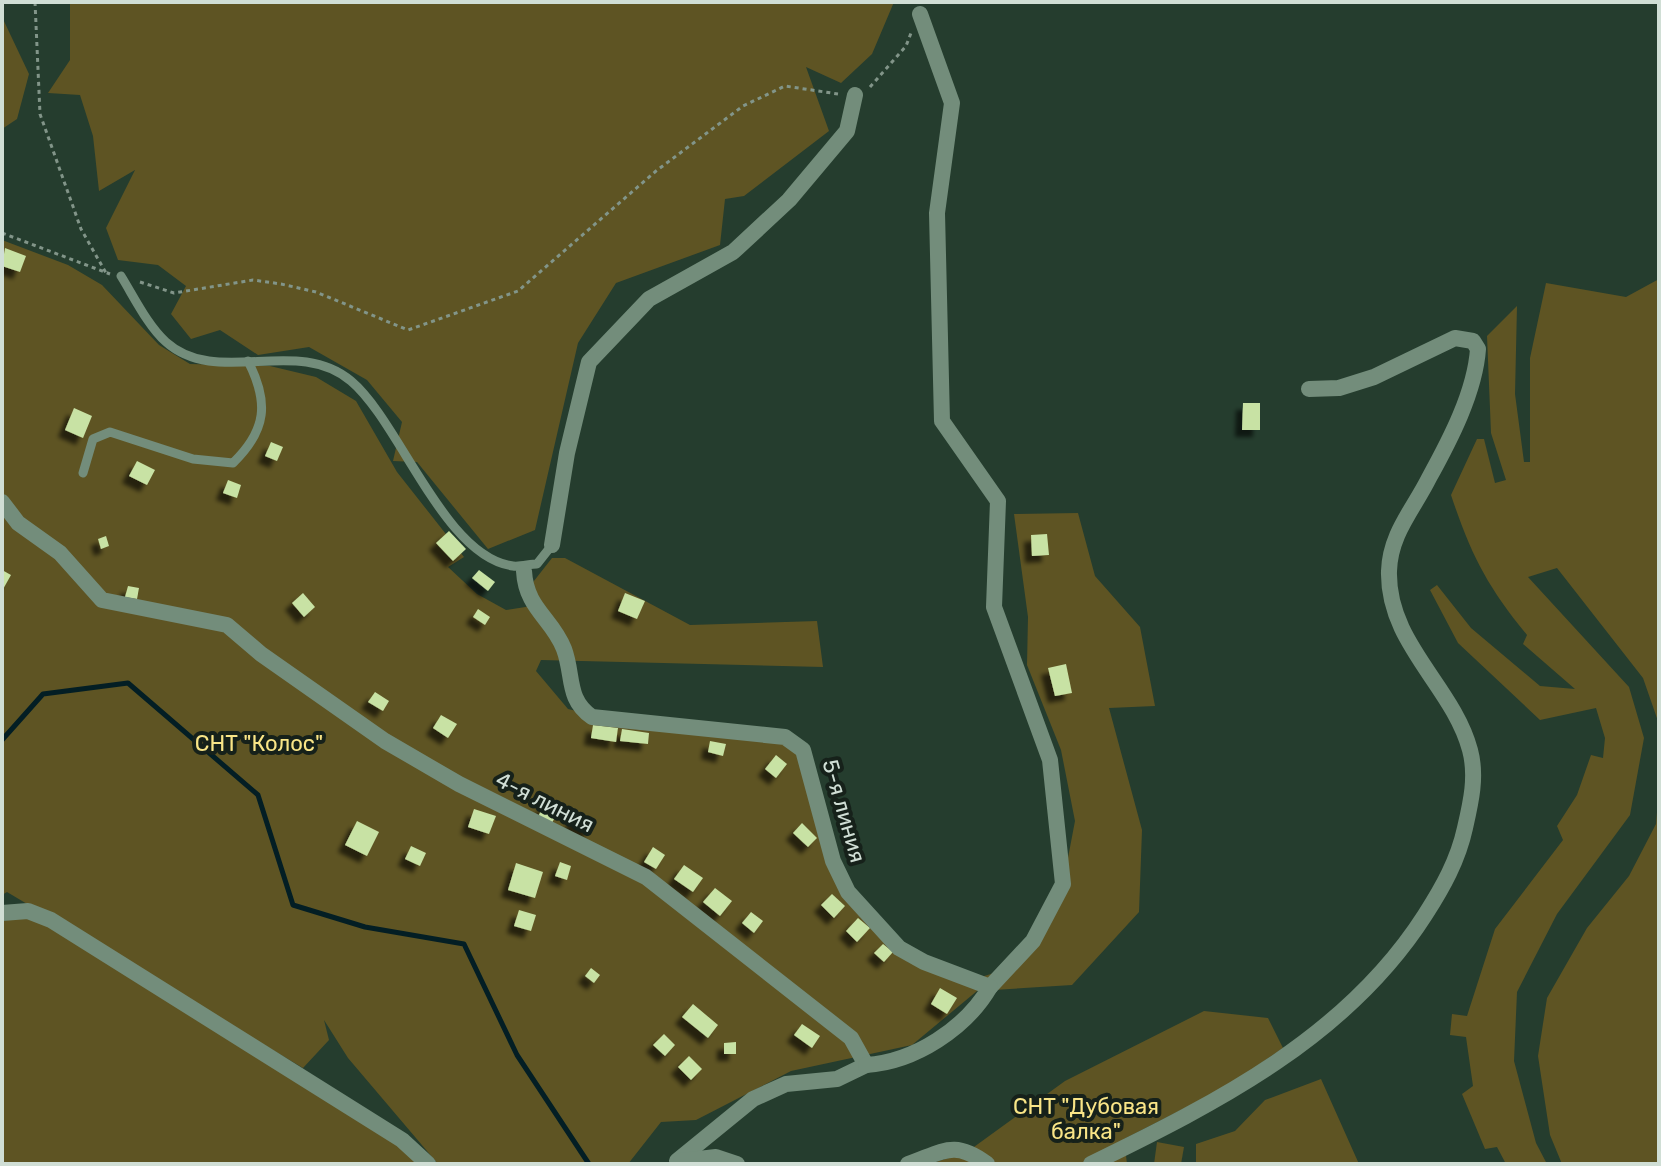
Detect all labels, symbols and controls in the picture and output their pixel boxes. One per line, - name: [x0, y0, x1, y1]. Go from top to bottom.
- park label: СНТ "Колос": [195, 730, 323, 757]
- street label: 5-я линия: [816, 756, 872, 866]
- street label: 4-я линия: [491, 766, 599, 838]
- park label: СНТ "Дубовая балка": [1013, 1093, 1159, 1145]

